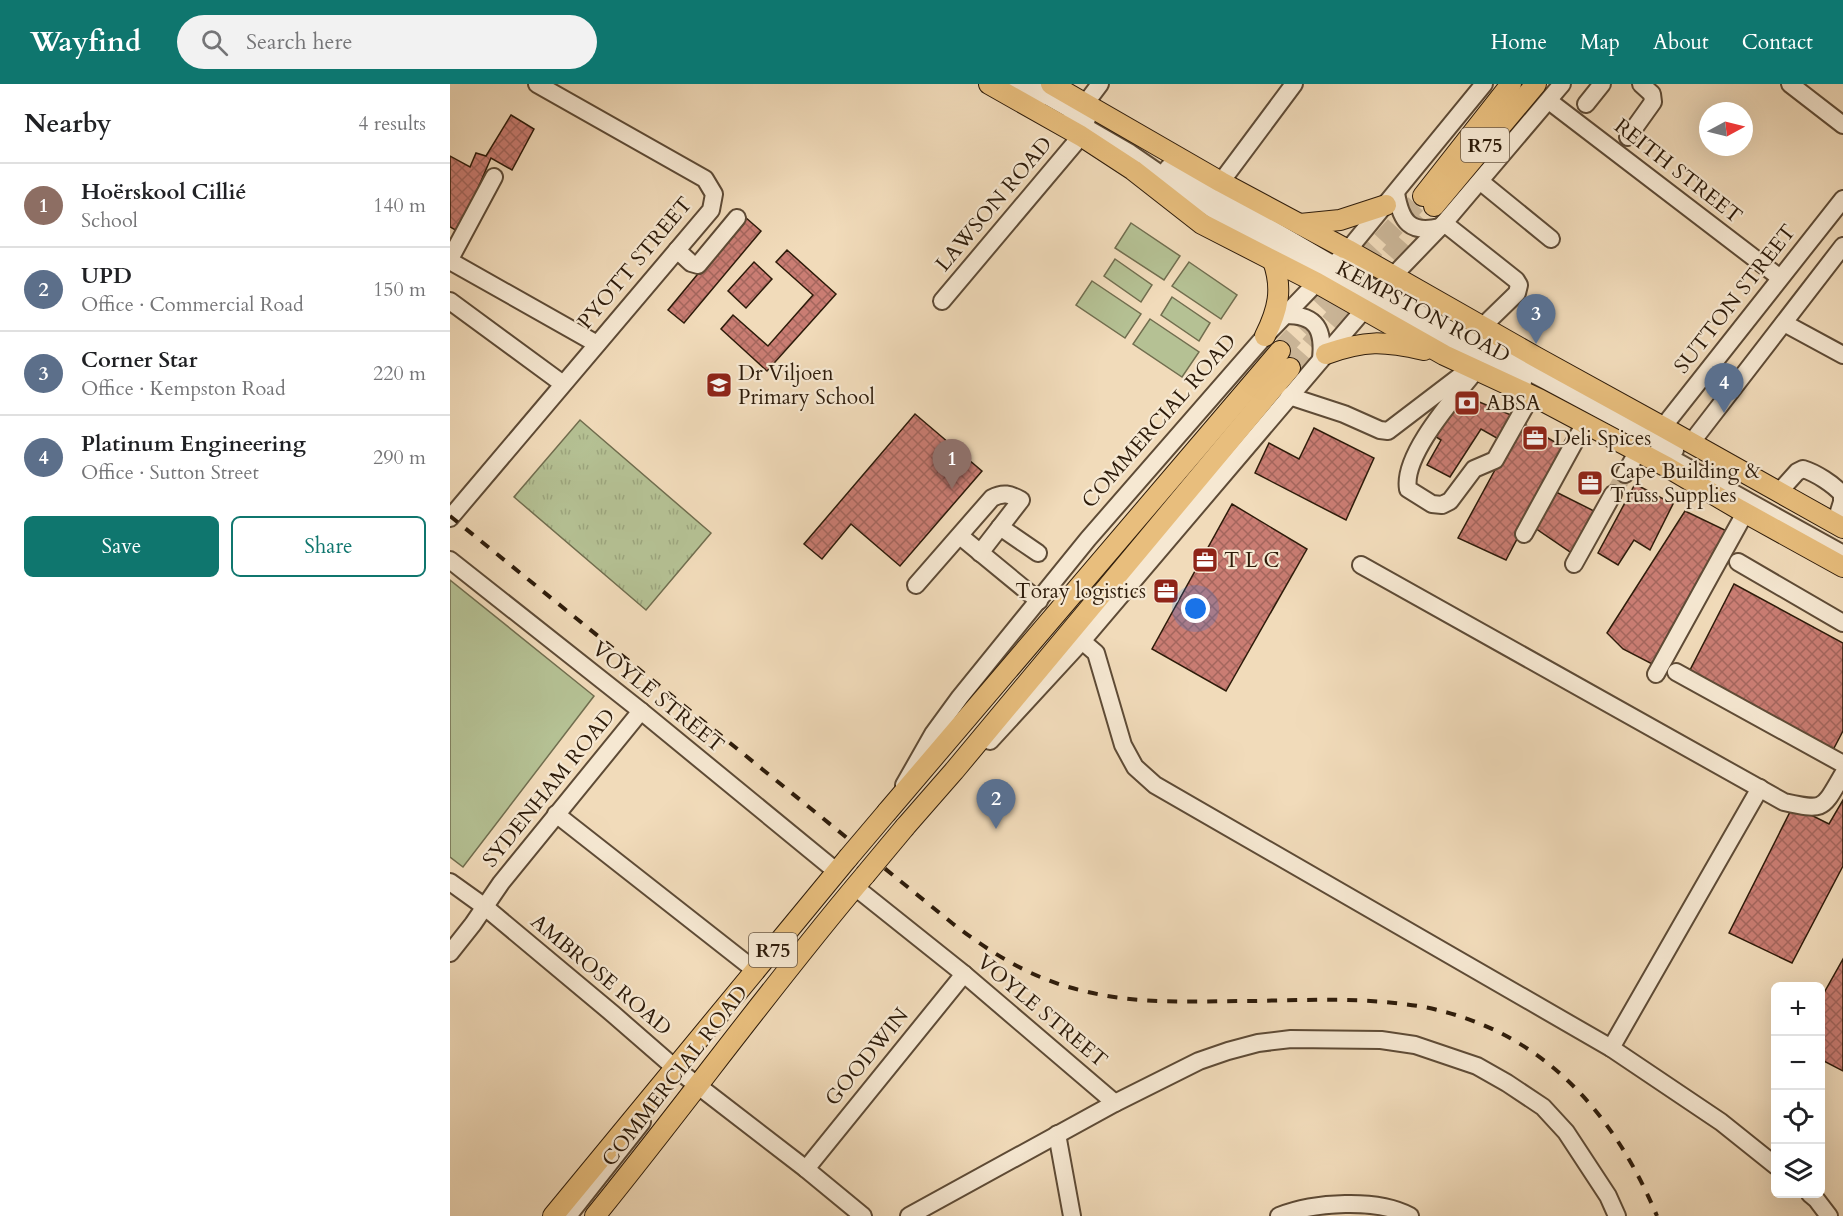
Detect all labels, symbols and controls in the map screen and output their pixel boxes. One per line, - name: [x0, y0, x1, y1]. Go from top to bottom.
- search box: [177, 15, 597, 69]
- text: Wayfind: [30, 23, 141, 61]
- icon: search: [198, 26, 231, 59]
- text: Search here: [246, 27, 353, 57]
- text: Home: [1491, 28, 1547, 57]
- text: Map: [1580, 28, 1620, 57]
- text: About: [1653, 28, 1709, 57]
- text: Contact: [1742, 28, 1813, 57]
- north arrow: [1699, 102, 1753, 156]
- text: Nearby: [24, 106, 112, 141]
- text: 4 results: [358, 110, 426, 137]
- street label: REITH STREET: [1608, 112, 1748, 230]
- road number: R75: [1461, 128, 1509, 162]
- street label: LAWSON ROAD: [929, 130, 1059, 278]
- text: Hoërskool Cillié: [81, 177, 246, 207]
- street label: PYOTT STREET: [571, 191, 699, 335]
- text: 1: [38, 192, 49, 219]
- text: 140 m: [373, 192, 426, 219]
- text: School: [81, 207, 138, 234]
- street label: SUTTON STREET: [1668, 218, 1802, 380]
- street label: KEMPSTON ROAD: [1331, 254, 1515, 370]
- text: UPD: [81, 261, 132, 291]
- text: 2: [38, 276, 49, 303]
- text: 150 m: [373, 276, 426, 303]
- text: Office · Commercial Road: [81, 291, 304, 318]
- pin: 3: [1516, 294, 1556, 344]
- street label: COMMERCIAL ROAD: [1075, 328, 1243, 514]
- text: Corner Star: [81, 345, 198, 375]
- place label: Dr Viljoen Primary School: [738, 359, 875, 412]
- text: 3: [38, 360, 49, 387]
- text: 220 m: [373, 360, 426, 387]
- pin: 4: [1704, 364, 1744, 413]
- school or university icon: Dr Viljoen Primary School: [704, 370, 734, 400]
- text: Office · Kempston Road: [81, 375, 286, 402]
- bank icon: ABSA: [1452, 388, 1482, 418]
- place label: ABSA: [1486, 389, 1541, 418]
- office icon: Deli Spices: [1520, 423, 1550, 453]
- place label: Deli Spices: [1554, 424, 1651, 453]
- text: Platinum Engineering: [81, 429, 306, 459]
- pin: 1: [932, 440, 972, 489]
- text: 4: [38, 444, 49, 471]
- text: 290 m: [373, 444, 426, 471]
- place label: Cape Building & Truss Supplies: [1610, 457, 1761, 510]
- text: Office · Sutton Street: [81, 459, 259, 486]
- office icon: Cape Building & Truss Supplies: [1575, 468, 1605, 498]
- button: Save: [24, 516, 219, 577]
- button: Share: [231, 516, 426, 577]
- office icon: T L C: [1190, 545, 1220, 575]
- place label: T L C: [1224, 546, 1279, 575]
- office icon: Toray logistics: [1151, 576, 1181, 606]
- place label: Toray logistics: [1015, 577, 1146, 606]
- your location: [1181, 594, 1210, 623]
- street label: VOYLE STREET: [586, 635, 730, 759]
- street label: SYDENHAM ROAD: [476, 702, 622, 874]
- pin: 2: [976, 780, 1016, 829]
- street label: AMBROSE ROAD: [524, 907, 678, 1043]
- road number: R75: [749, 933, 797, 967]
- street label: VOYLE STREET: [970, 948, 1114, 1074]
- street label: COMMERCIAL ROAD: [595, 979, 755, 1173]
- map controls: [1771, 982, 1825, 1198]
- button: +: [1771, 982, 1825, 1036]
- street label: GOODWIN: [819, 1002, 916, 1112]
- button: −: [1771, 1036, 1825, 1090]
- button: locate: [1771, 1090, 1825, 1144]
- button: layers: [1771, 1144, 1825, 1198]

